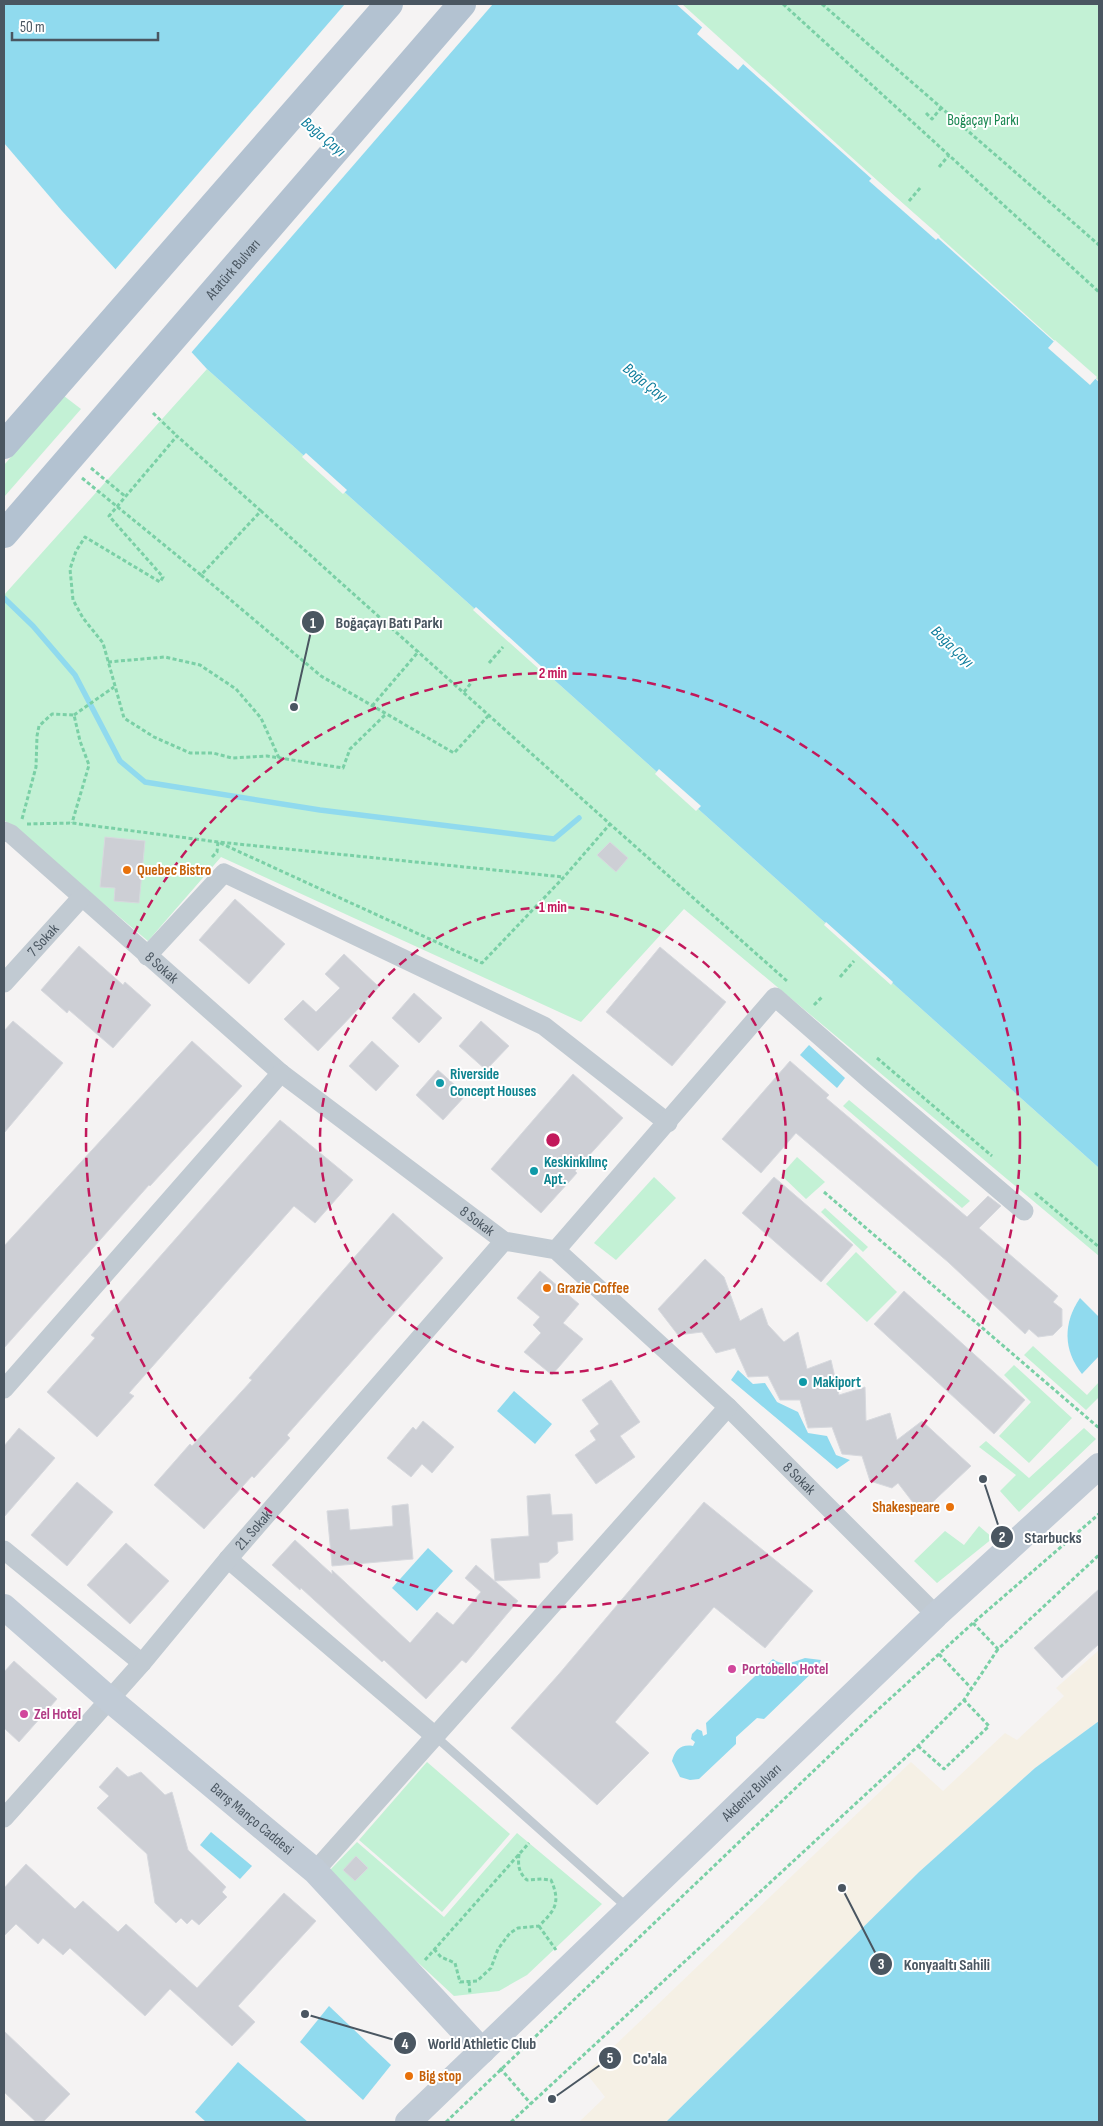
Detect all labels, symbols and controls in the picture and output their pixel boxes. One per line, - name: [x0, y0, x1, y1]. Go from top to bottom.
- scale bar: [12, 10, 159, 42]
- text: 50 m: [20, 18, 45, 37]
- park label: Boğaçayı Parkı: [947, 111, 1019, 130]
- water label: Boğa Çayı: [297, 113, 349, 161]
- street label: Atatürk Bulvarı: [201, 235, 265, 305]
- water label: Boğa Çayı: [619, 359, 671, 407]
- callout: Boğaçayı Batı Parkı: [300, 607, 452, 638]
- text: 1: [310, 614, 316, 633]
- text: Boğaçayı Batı Parkı: [336, 614, 442, 633]
- water label: Boğa Çayı: [927, 622, 977, 672]
- text: 2 min: [539, 664, 567, 683]
- place label: Quebec Bistro: [137, 861, 211, 880]
- marker: Quebec Bistro: [121, 864, 133, 876]
- text: 1 min: [539, 898, 567, 917]
- street label: 7 Sokak: [23, 920, 63, 961]
- street label: 8 Sokak: [141, 948, 183, 988]
- place label: Riverside Concept Houses: [450, 1065, 537, 1101]
- marker: Riverside Concept Houses: [434, 1077, 446, 1089]
- centre of rings: [544, 1131, 562, 1149]
- place label: Keskinkılınç Apt.: [543, 1153, 608, 1189]
- marker: Keskinkılınç Apt.: [528, 1165, 540, 1177]
- street label: 8 Sokak: [456, 1202, 498, 1241]
- place label: Grazie Coffee: [557, 1279, 629, 1298]
- marker: Grazie Coffee: [541, 1282, 553, 1294]
- place label: Makiport: [813, 1373, 861, 1392]
- marker: Makiport: [797, 1376, 809, 1388]
- street label: 8 Sokak: [779, 1458, 820, 1499]
- place label: Shakespeare: [872, 1498, 940, 1517]
- marker: Shakespeare: [944, 1501, 956, 1513]
- street label: 21. Sokak: [231, 1506, 276, 1554]
- callout: Starbucks: [989, 1522, 1091, 1553]
- text: 2: [999, 1528, 1005, 1547]
- text: Starbucks: [1024, 1529, 1082, 1548]
- place label: Portobello Hotel: [742, 1660, 828, 1679]
- marker: Portobello Hotel: [726, 1663, 738, 1675]
- place label: Zel Hotel: [34, 1705, 81, 1724]
- marker: Zel Hotel: [18, 1708, 30, 1720]
- street label: Akdeniz Bulvarı: [717, 1760, 786, 1826]
- street label: Barış Manço Caddesi: [206, 1779, 297, 1859]
- callout: Konyaaltı Sahili: [869, 1948, 1000, 1979]
- text: 3: [878, 1955, 885, 1974]
- text: Konyaaltı Sahili: [904, 1956, 990, 1975]
- callout: World Athletic Club: [393, 2028, 546, 2059]
- text: 4: [402, 2035, 409, 2054]
- text: World Athletic Club: [428, 2035, 536, 2054]
- callout: Co'ala: [598, 2043, 677, 2074]
- text: 5: [607, 2049, 614, 2068]
- text: Co'ala: [633, 2050, 667, 2069]
- place label: Big stop: [419, 2067, 461, 2086]
- marker: Big stop: [403, 2070, 415, 2082]

